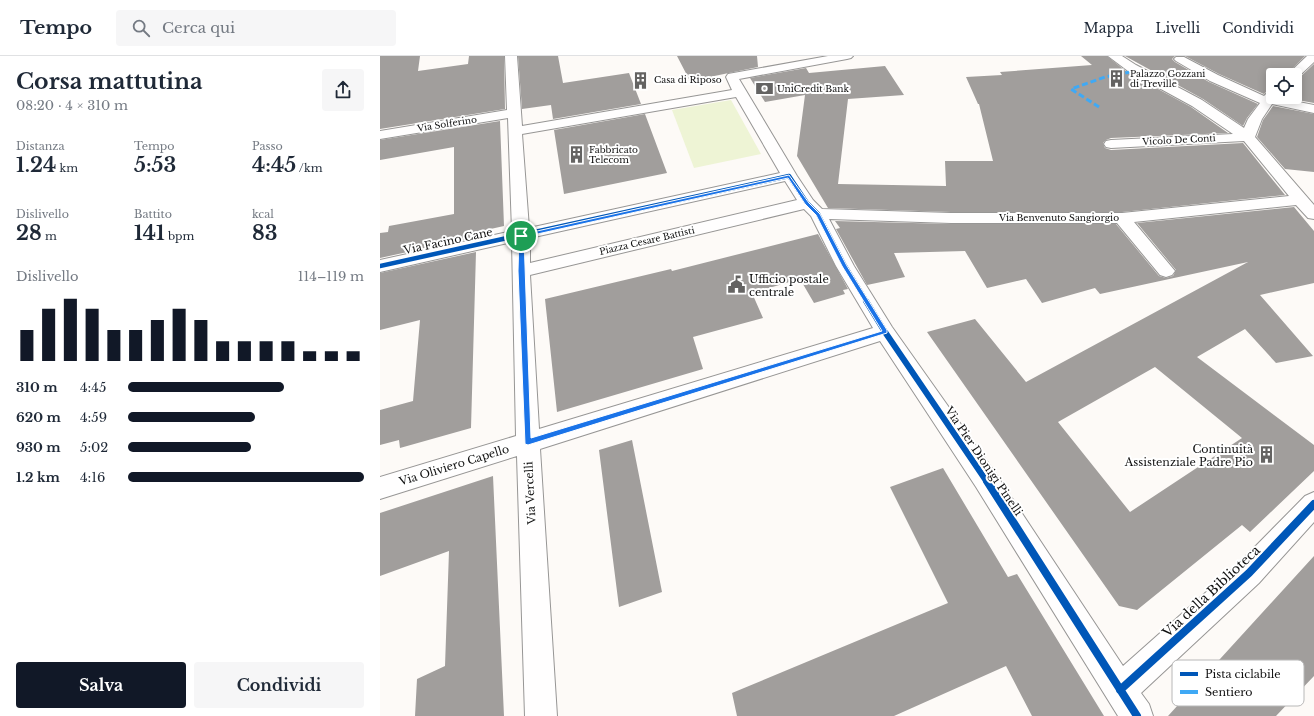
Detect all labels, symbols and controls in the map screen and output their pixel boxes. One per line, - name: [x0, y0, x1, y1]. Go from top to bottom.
- search box: [116, 10, 396, 46]
- text: Tempo: [20, 16, 92, 39]
- icon: search: [130, 17, 152, 39]
- text: Cerca qui: [162, 18, 235, 37]
- text: Mappa: [1083, 19, 1133, 37]
- text: Livelli: [1155, 19, 1200, 37]
- text: Condividi: [1222, 19, 1294, 37]
- text: Corsa mattutina: [16, 68, 203, 95]
- place label: Palazzo Gozzani di Treville: [1130, 68, 1205, 89]
- map controls: [1266, 68, 1302, 104]
- button: locate: [1266, 68, 1302, 104]
- button: share: [322, 69, 364, 111]
- building icon: Palazzo Gozzani di Treville: [1107, 69, 1127, 89]
- building icon: Casa di Riposo: [631, 70, 651, 90]
- place label: Casa di Riposo: [654, 74, 722, 85]
- bank icon: UniCredit Bank: [754, 79, 774, 99]
- place label: UniCredit Bank: [777, 83, 849, 94]
- text: 08:20 · 4 × 310 m: [16, 97, 128, 114]
- street label: Via Solferino: [415, 113, 478, 134]
- street label: Vicolo De Conti: [1141, 132, 1216, 147]
- text: Distanza: [16, 139, 65, 153]
- text: Tempo: [134, 139, 174, 153]
- text: Passo: [252, 139, 283, 153]
- place label: Fabbricato Telecom: [589, 144, 638, 165]
- building icon: Fabbricato Telecom: [566, 145, 586, 165]
- text: 1.24: [16, 153, 56, 177]
- text: 5:53: [134, 153, 176, 177]
- text: 4:45: [252, 153, 296, 177]
- text: km: [56, 161, 78, 175]
- text: /km: [296, 161, 323, 175]
- text: Dislivello: [16, 207, 69, 221]
- text: Battito: [134, 207, 172, 221]
- text: kcal: [252, 207, 274, 221]
- street label: Via Benvenuto Sangiorgio: [998, 212, 1119, 223]
- pin: [504, 219, 538, 253]
- text: 28: [16, 221, 42, 245]
- text: 141: [134, 221, 165, 245]
- text: 83: [252, 221, 277, 245]
- street label: Piazza Cesare Battisti: [598, 224, 696, 257]
- street label: Via Facino Cane: [401, 225, 494, 258]
- icon: arrive: [510, 225, 532, 247]
- text: m: [42, 229, 57, 243]
- text: bpm: [165, 229, 194, 243]
- text: Dislivello: [16, 268, 78, 285]
- text: 114–119 m: [298, 268, 364, 285]
- place label: Ufficio postale centrale: [749, 272, 829, 299]
- public building icon: Ufficio postale centrale: [726, 275, 746, 295]
- text: 310 m: [16, 379, 58, 396]
- text: 4:45: [80, 379, 106, 396]
- street label: Via Pier Dionigi Pinelli: [942, 403, 1026, 518]
- text: 620 m: [16, 409, 61, 426]
- text: 4:59: [80, 409, 107, 426]
- text: 930 m: [16, 439, 61, 456]
- text: 5:02: [80, 439, 108, 456]
- street label: Via Oliviero Capello: [396, 442, 511, 489]
- place label: Continuità Assistenziale Padre Pio: [1124, 442, 1254, 469]
- building icon: Continuità Assistenziale Padre Pio: [1256, 445, 1276, 465]
- street label: Via Vercelli: [521, 461, 539, 526]
- text: 1.2 km: [16, 469, 60, 486]
- text: 4:16: [80, 469, 105, 486]
- street label: Via della Biblioteca: [1158, 541, 1264, 642]
- legend: [1172, 660, 1304, 706]
- button: Salva: [16, 662, 186, 708]
- button: Condividi: [194, 662, 364, 708]
- text: Pista ciclabile: [1205, 667, 1281, 681]
- text: Sentiero: [1205, 685, 1253, 699]

